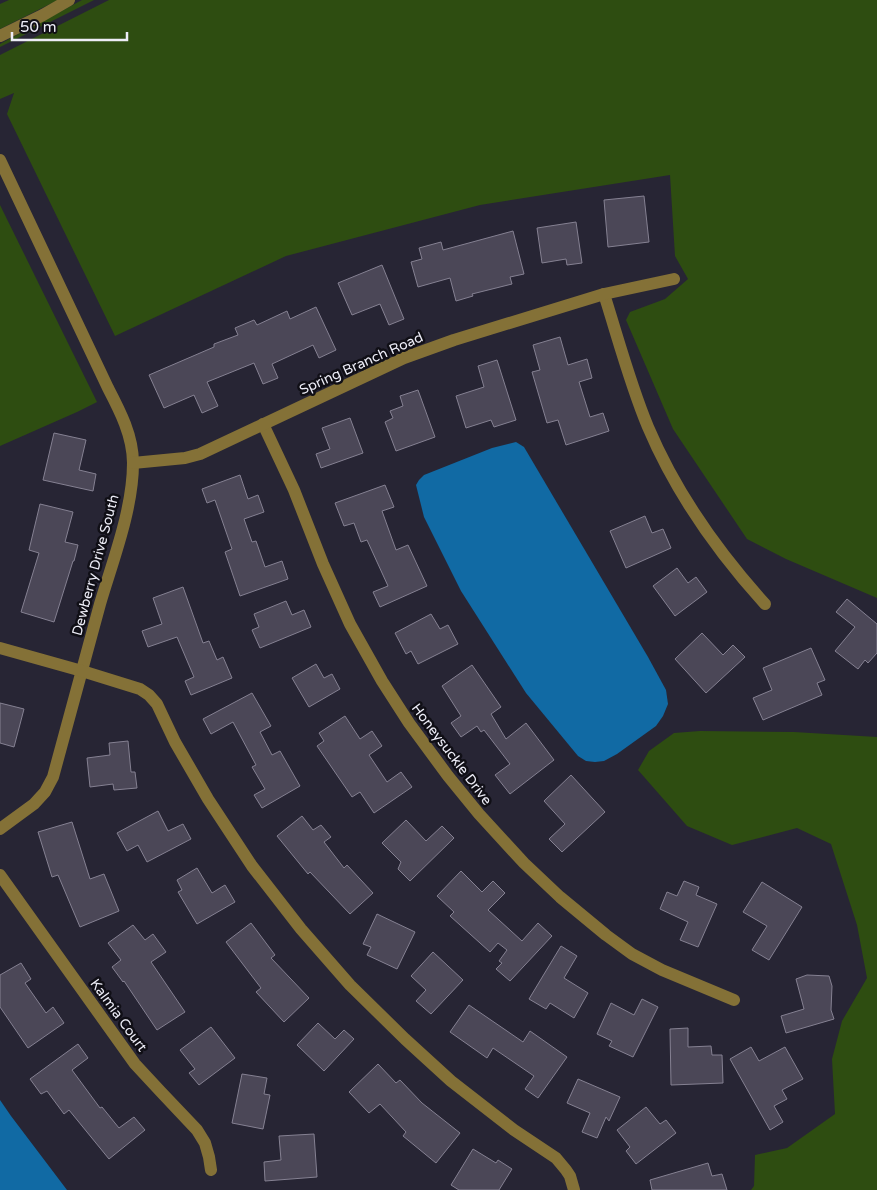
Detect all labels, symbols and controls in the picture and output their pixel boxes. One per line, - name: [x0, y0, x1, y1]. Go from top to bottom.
- scale bar: [12, 10, 128, 42]
- text: 50 m: [20, 18, 57, 36]
- street label: Spring Branch Road: [297, 329, 426, 398]
- street label: Dewberry Drive South: [68, 493, 123, 638]
- street label: Honeysuckle Drive: [408, 700, 495, 808]
- street label: Kalmia Court: [86, 976, 151, 1056]

